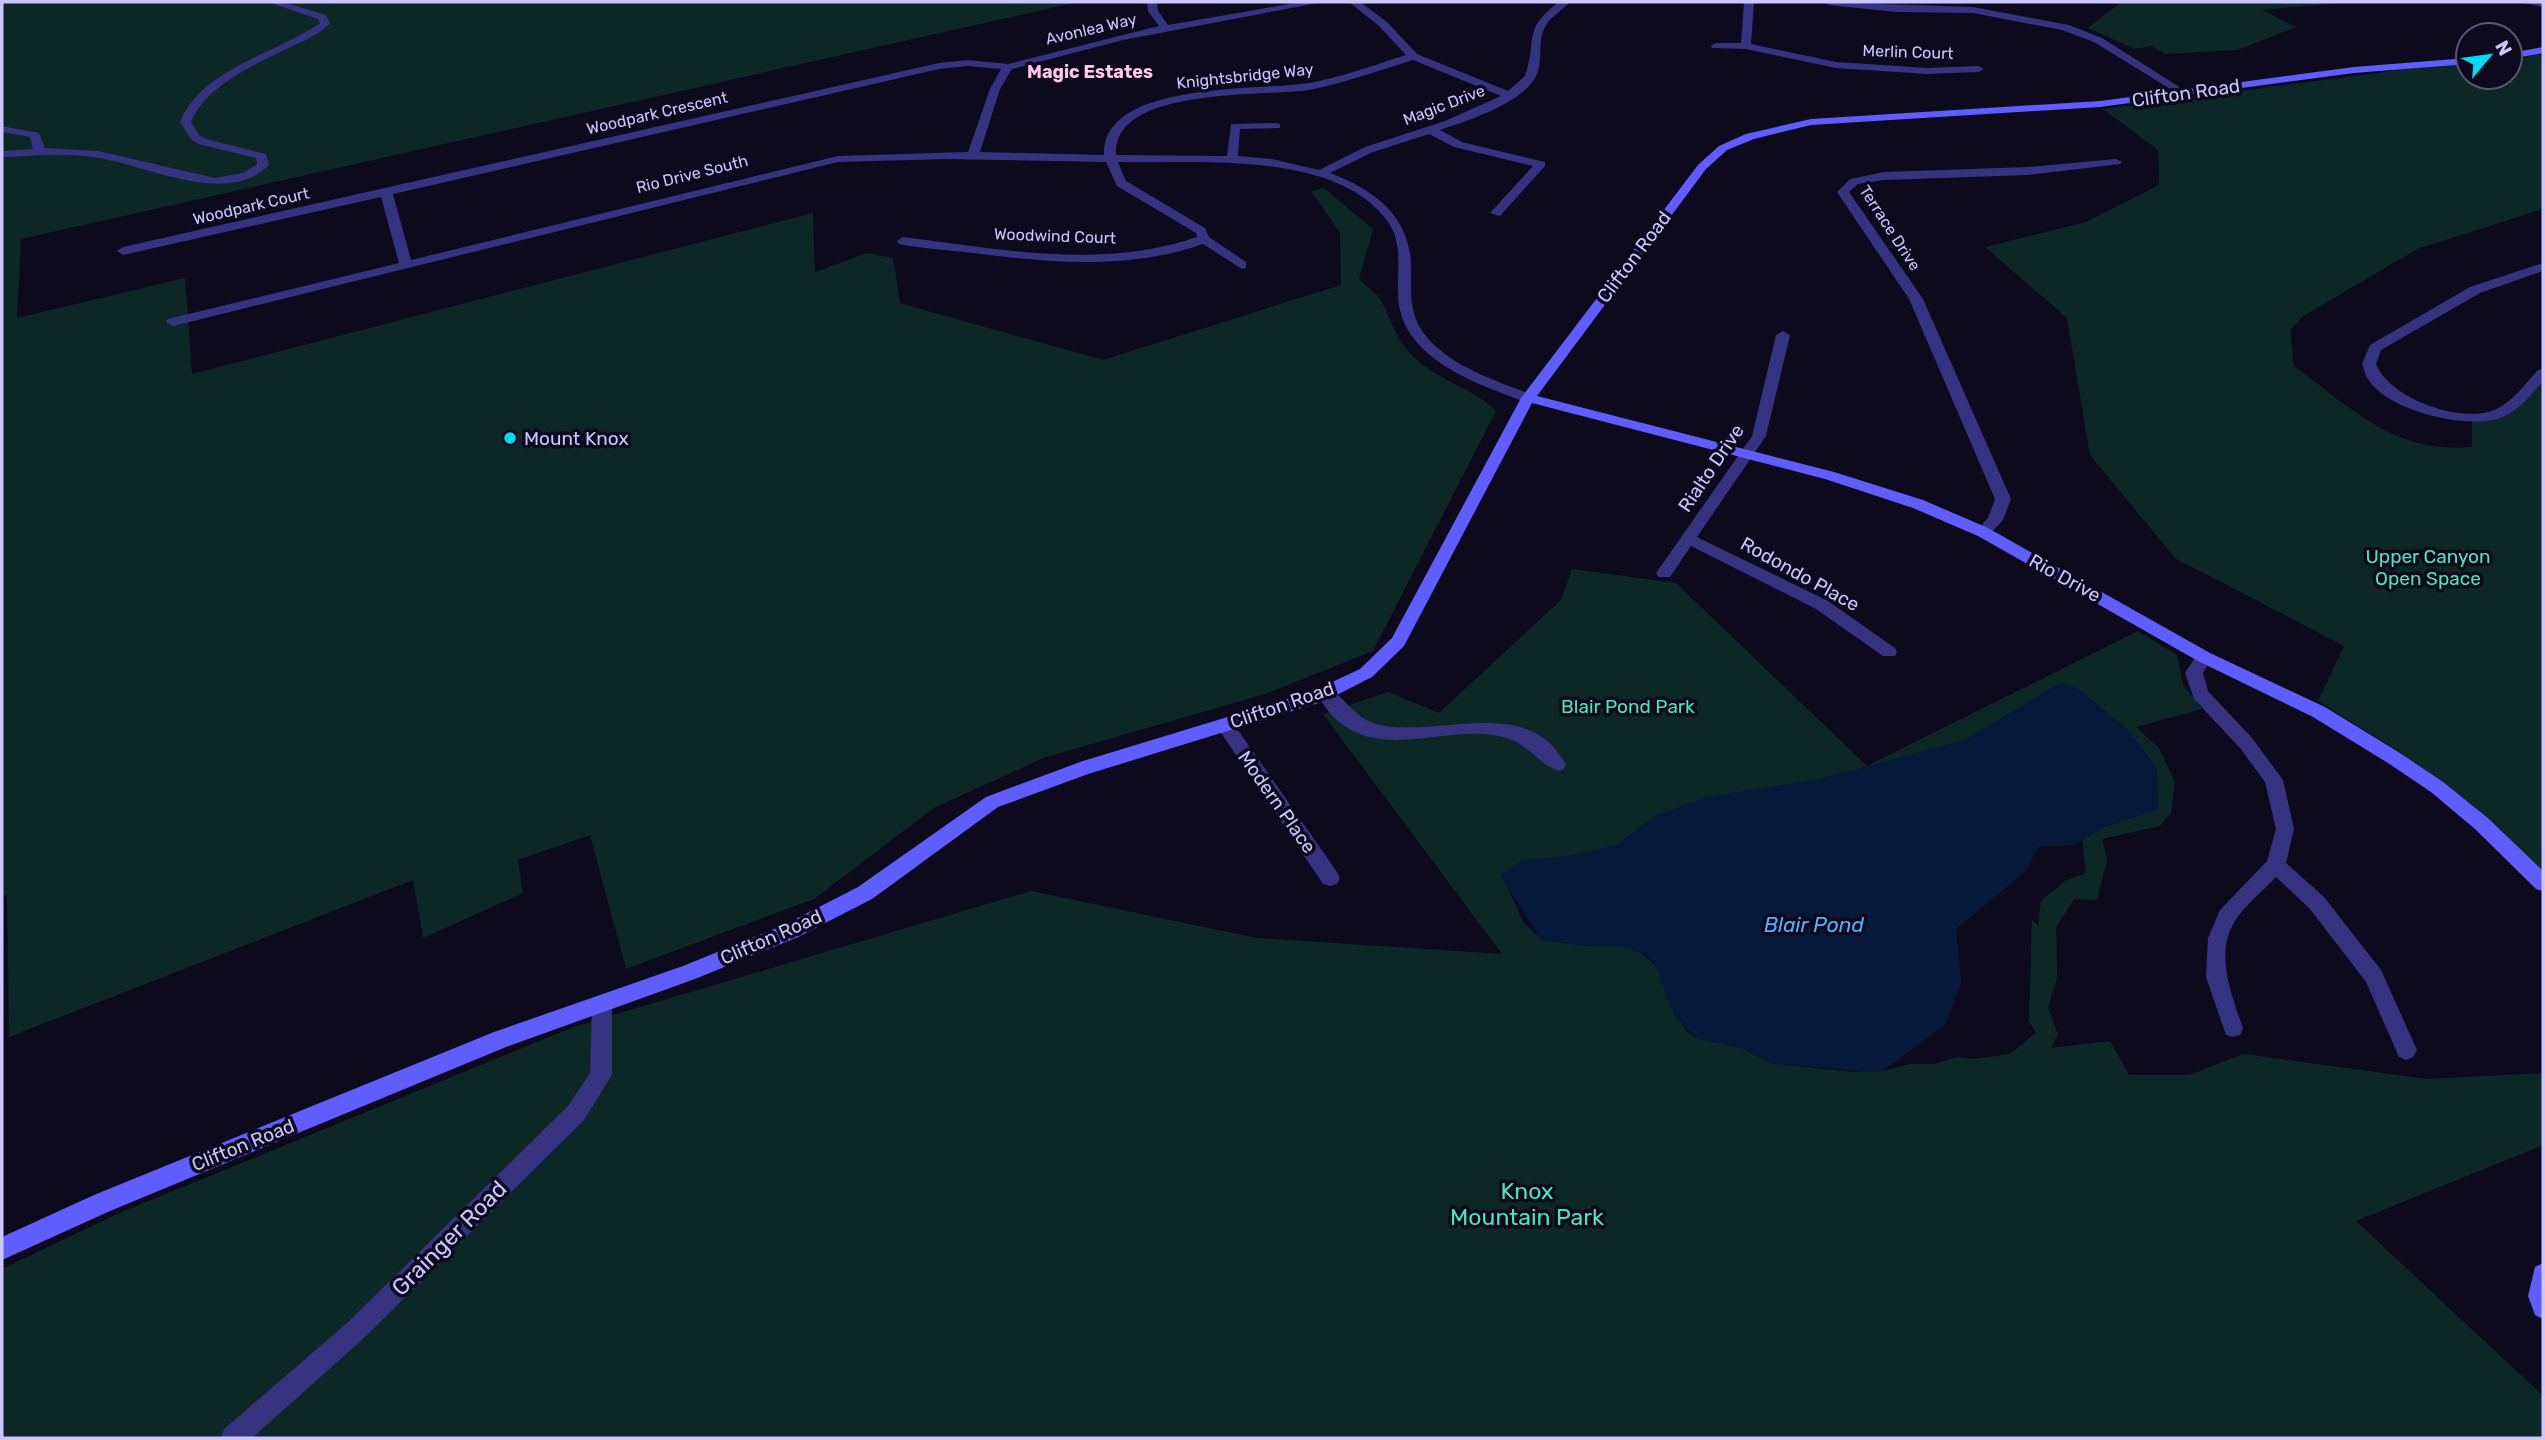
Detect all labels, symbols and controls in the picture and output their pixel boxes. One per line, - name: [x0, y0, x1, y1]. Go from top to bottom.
- street label: Avonlea Way: [1044, 9, 1139, 49]
- north arrow: [2454, 21, 2524, 91]
- text: N: [2490, 36, 2517, 60]
- street label: Merlin Court: [1862, 41, 1954, 63]
- street label: Knightsbridge Way: [1175, 59, 1315, 93]
- district label: Magic Estates: [1027, 61, 1153, 83]
- street label: Clifton Road: [2131, 74, 2241, 112]
- street label: Magic Drive: [1400, 81, 1488, 129]
- street label: Woodpark Crescent: [585, 88, 729, 138]
- street label: Rio Drive South: [634, 151, 750, 197]
- street label: Terrace Drive: [1855, 182, 1925, 274]
- street label: Woodpark Court: [191, 183, 311, 229]
- street label: Clifton Road: [1592, 207, 1676, 307]
- street label: Woodwind Court: [994, 224, 1116, 248]
- street label: Rialto Drive: [1673, 420, 1749, 516]
- place label: Mount Knox: [524, 427, 629, 450]
- marker: Mount Knox: [502, 430, 518, 446]
- street label: Rodondo Place: [1737, 532, 1863, 616]
- park label: Upper Canyon Open Space: [2366, 545, 2490, 590]
- street label: Rio Drive: [2025, 549, 2105, 607]
- street label: Clifton Road: [1227, 676, 1337, 734]
- park label: Blair Pond Park: [1561, 695, 1695, 718]
- street label: Modern Place: [1233, 746, 1321, 858]
- street label: Clifton Road: [717, 904, 825, 970]
- water label: Blair Pond: [1764, 912, 1865, 937]
- street label: Clifton Road: [188, 1114, 298, 1176]
- street label: Grainger Road: [386, 1175, 512, 1301]
- park label: Knox Mountain Park: [1450, 1177, 1604, 1231]

